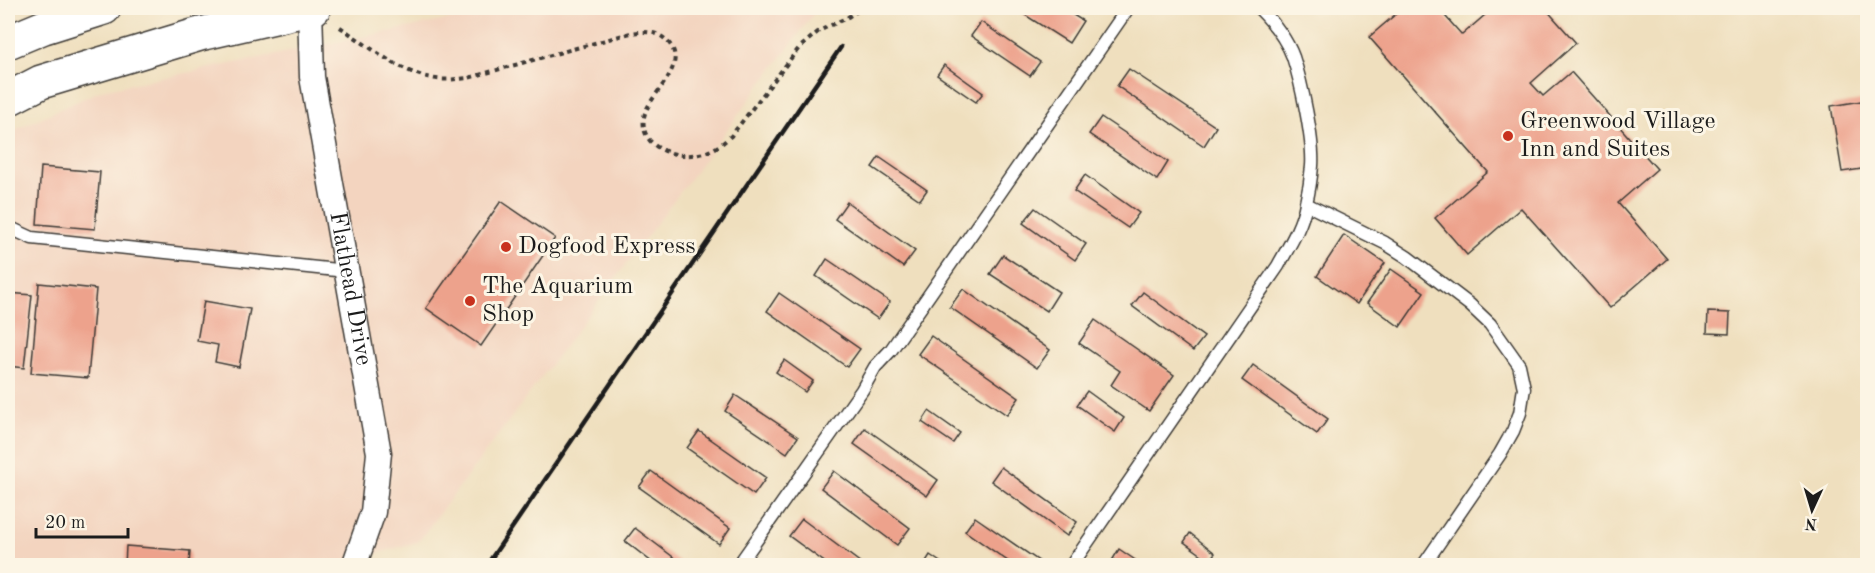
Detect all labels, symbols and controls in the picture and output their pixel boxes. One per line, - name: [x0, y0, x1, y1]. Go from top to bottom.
- place label: Greenwood Village Inn and Suites: [1520, 110, 1715, 162]
- marker: Greenwood Village Inn and Suites: [1501, 129, 1515, 143]
- street label: Flathead Drive: [324, 210, 375, 367]
- place label: Dogfood Express: [518, 235, 696, 259]
- marker: Dogfood Express: [499, 240, 513, 254]
- place label: The Aquarium Shop: [482, 275, 633, 327]
- marker: The Aquarium Shop: [463, 294, 477, 308]
- north arrow: [1782, 480, 1842, 540]
- scale bar: [36, 501, 128, 539]
- text: 20 m: [45, 514, 85, 532]
- text: N: [1804, 515, 1818, 531]

